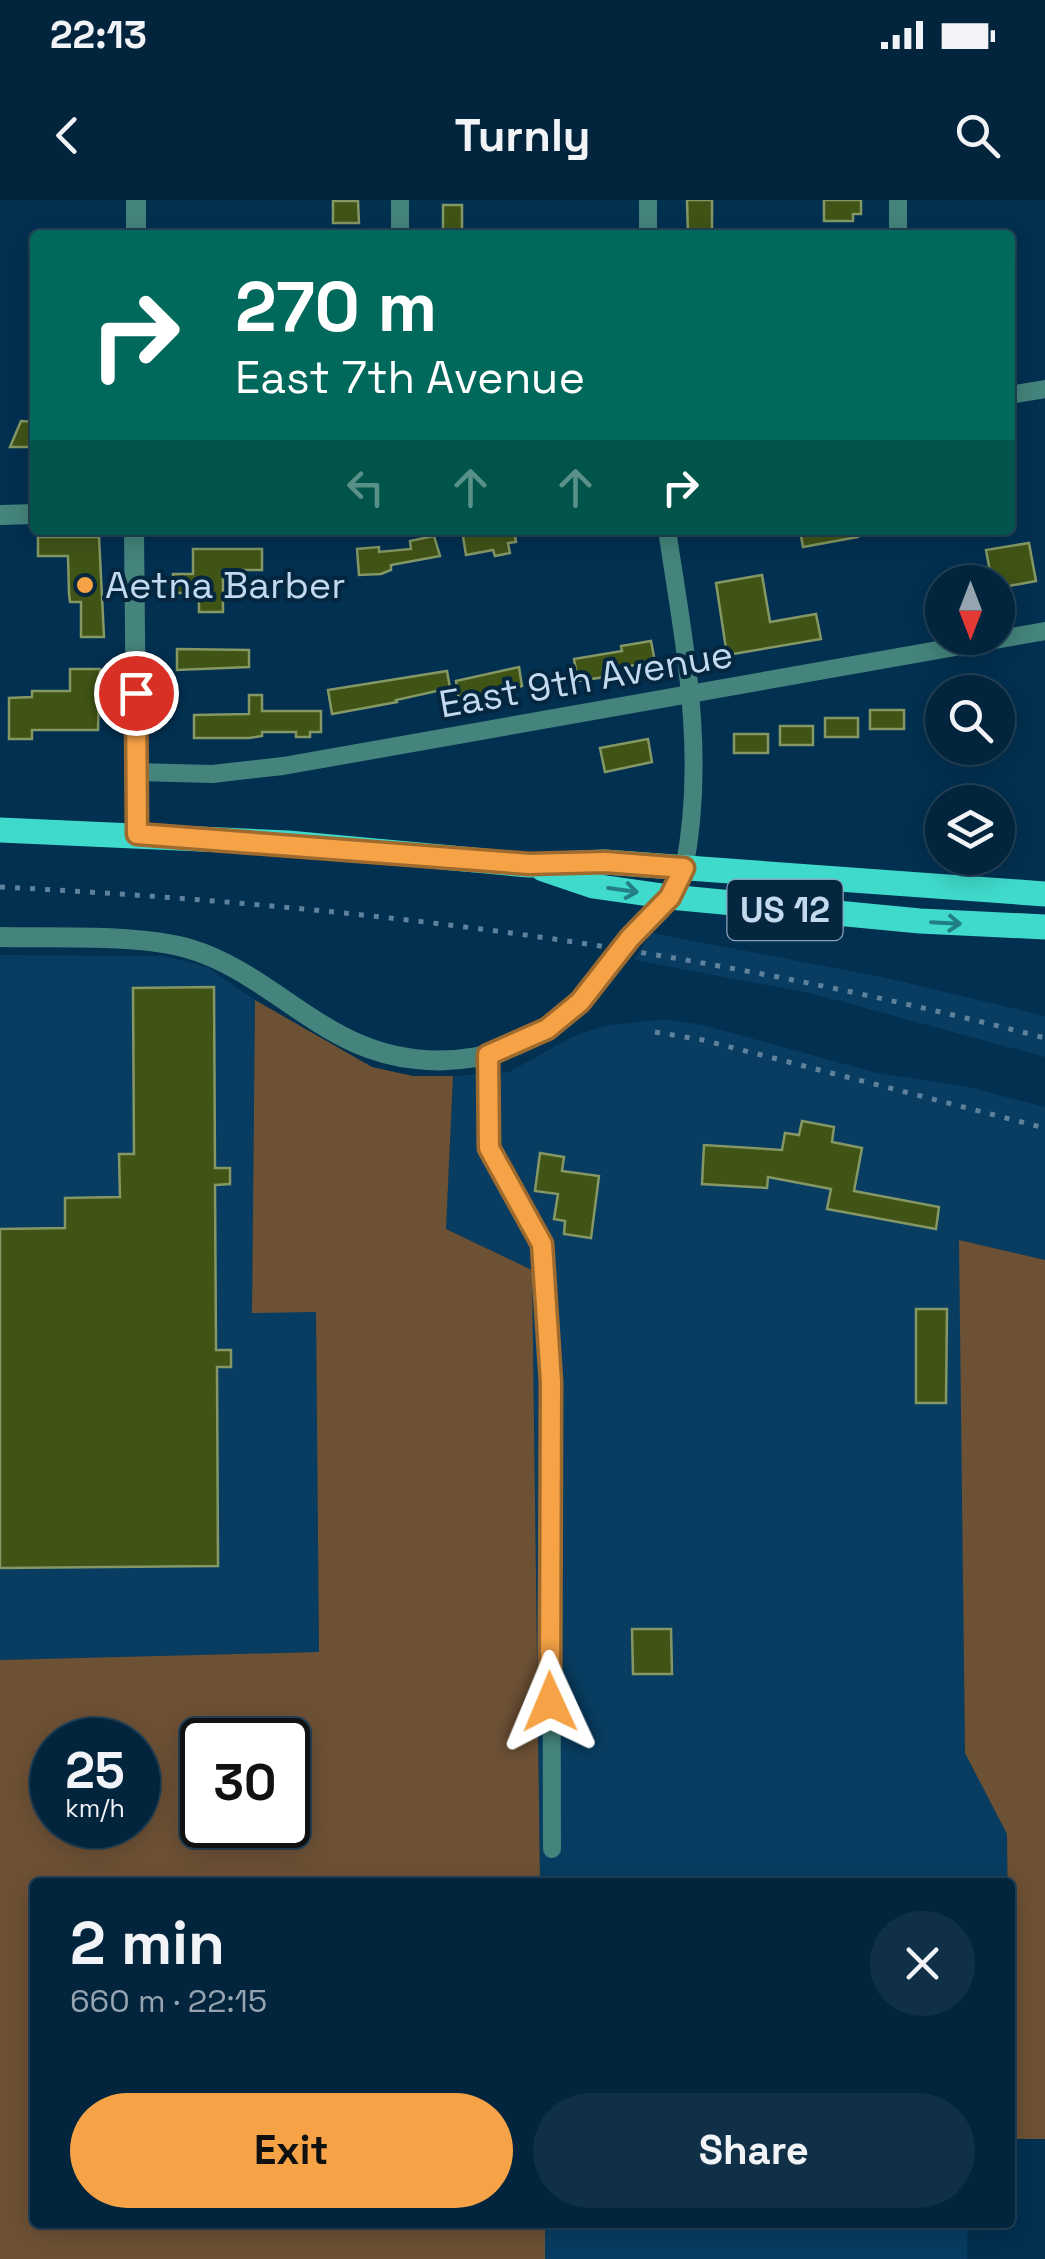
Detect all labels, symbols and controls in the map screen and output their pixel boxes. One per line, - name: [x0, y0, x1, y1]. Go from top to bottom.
- text: 22:13: [50, 11, 147, 59]
- text: Turnly: [454, 107, 591, 164]
- icon: back: [40, 108, 95, 163]
- icon: search: [950, 108, 1005, 163]
- text: 270 m: [235, 262, 437, 351]
- icon: right: [70, 270, 200, 400]
- text: East 7th Avenue: [235, 349, 585, 406]
- icon: left: [338, 460, 393, 515]
- icon: ahead: [443, 460, 498, 515]
- icon: ahead: [548, 460, 603, 515]
- icon: right: [653, 460, 708, 515]
- place label: Aetna Barber: [105, 561, 346, 609]
- north arrow: [925, 565, 1015, 655]
- map controls: [925, 565, 1015, 875]
- marker: Aetna Barber: [74, 574, 96, 596]
- street label: East 9th Avenue: [435, 630, 737, 728]
- pin: [94, 651, 179, 736]
- icon: arrive: [109, 666, 164, 721]
- button: search: [925, 675, 1015, 765]
- button: layers: [925, 785, 1015, 875]
- road number: US 12: [728, 880, 842, 940]
- one-way arrow: [606, 882, 638, 900]
- one-way arrow: [929, 914, 961, 933]
- position arrow: [498, 1650, 602, 1754]
- speed limit sign: 30: [180, 1718, 310, 1848]
- text: 25: [65, 1739, 125, 1803]
- text: km/h: [65, 1792, 125, 1824]
- text: 2 min: [70, 1905, 225, 1982]
- button: close: [870, 1911, 975, 2016]
- text: 660 m · 22:15: [70, 1981, 267, 2021]
- button: Exit: [70, 2093, 513, 2208]
- button: Share: [533, 2093, 975, 2208]

